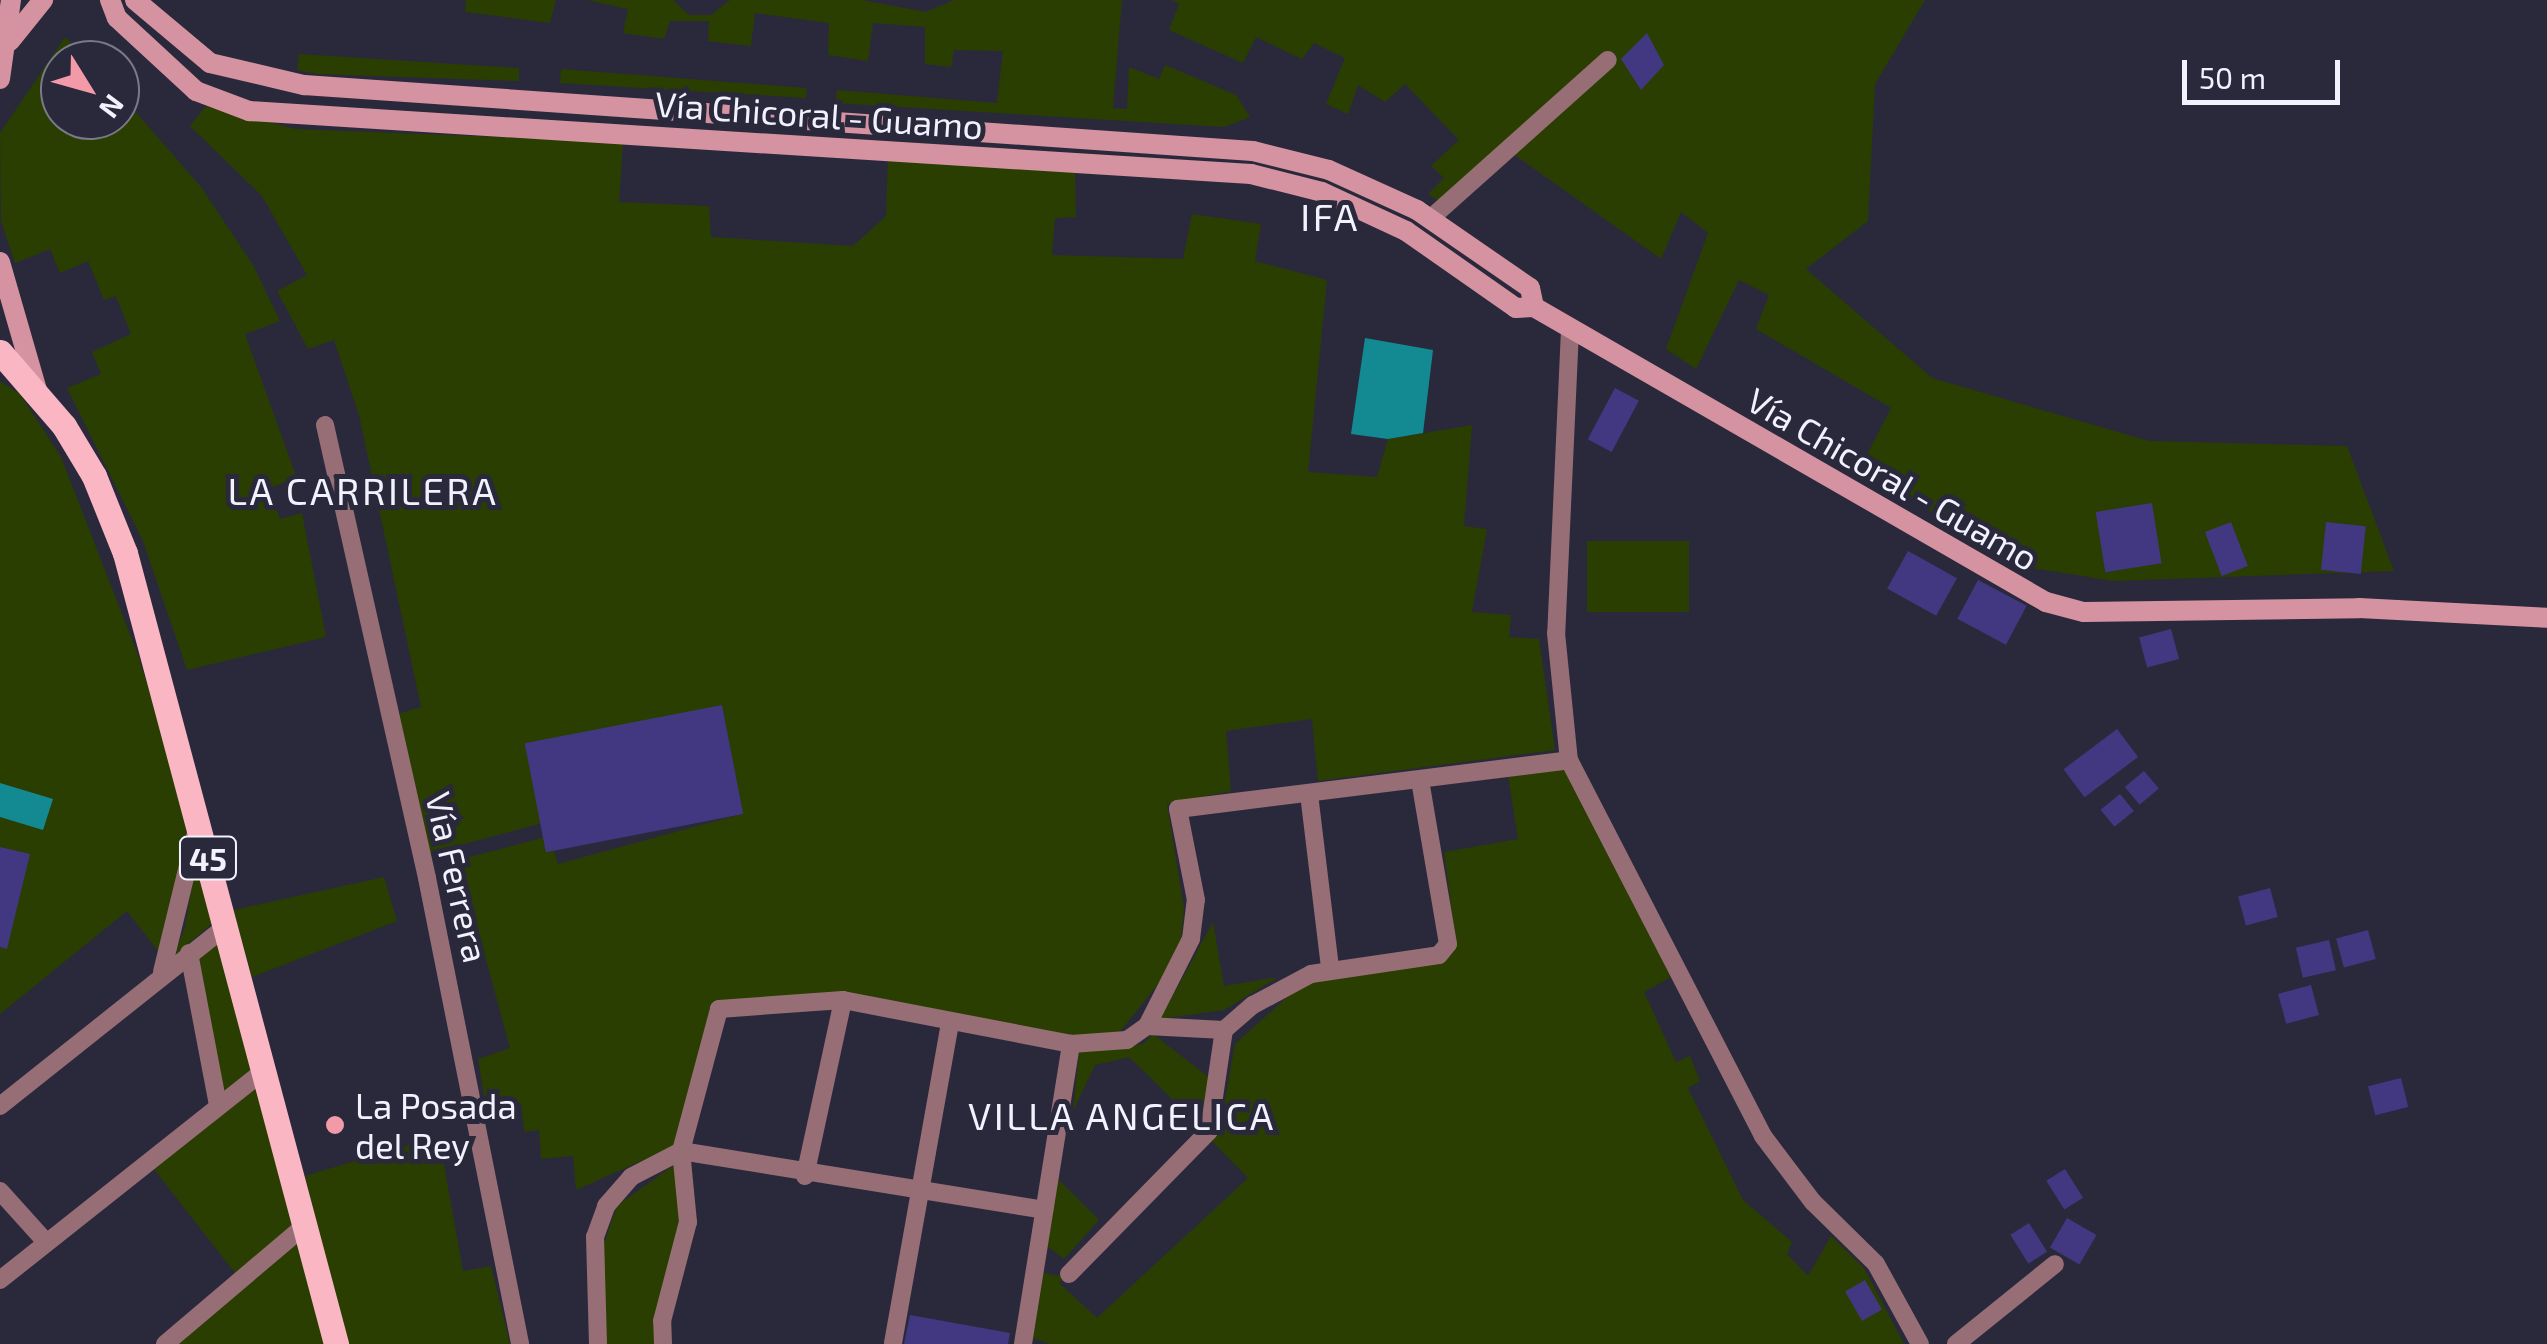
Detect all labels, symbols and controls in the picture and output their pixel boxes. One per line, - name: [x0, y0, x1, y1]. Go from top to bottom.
- north arrow: [40, 40, 140, 140]
- scale bar: [2187, 40, 2344, 102]
- text: 50 m: [2199, 59, 2266, 95]
- street label: Vía Chicoral - Guamo: [653, 82, 985, 146]
- text: N: [93, 89, 132, 125]
- district label: IFA: [1300, 194, 1360, 240]
- street label: Vía Chicoral - Guamo: [1740, 377, 2046, 579]
- district label: LA CARRILERA: [227, 468, 499, 514]
- street label: Vía Ferrera: [418, 788, 498, 966]
- road number: 45: [178, 831, 238, 885]
- place label: La Posada del Rey: [355, 1084, 517, 1166]
- district label: VILLA ANGELICA: [967, 1093, 1277, 1139]
- marker: La Posada del Rey: [324, 1114, 346, 1136]

